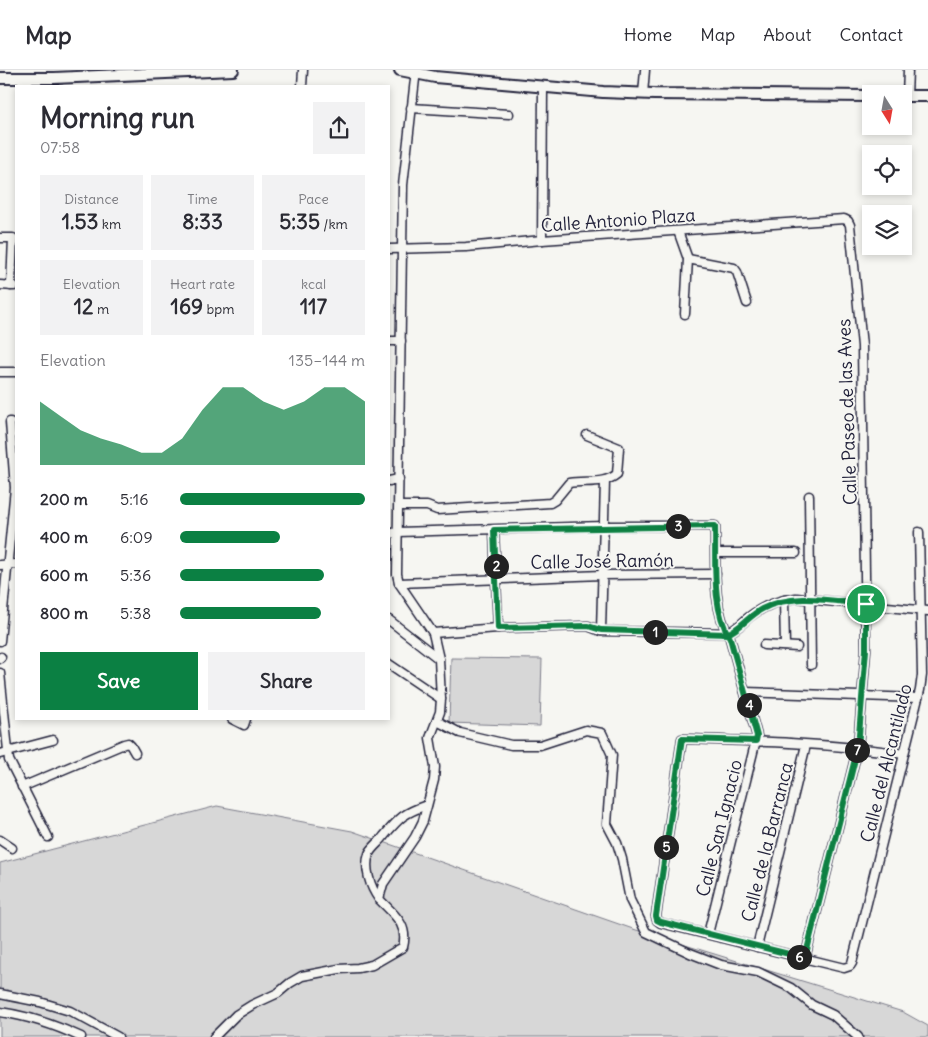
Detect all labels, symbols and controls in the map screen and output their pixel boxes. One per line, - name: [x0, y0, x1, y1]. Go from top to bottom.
- text: Map: [25, 20, 72, 50]
- text: Home: [624, 23, 672, 46]
- text: Map: [700, 23, 735, 46]
- text: About: [763, 23, 811, 46]
- text: Contact: [839, 23, 903, 46]
- north arrow: [862, 85, 912, 135]
- map controls: [862, 85, 912, 255]
- text: Morning run: [40, 100, 195, 136]
- button: share: [313, 102, 365, 154]
- text: 07:58: [40, 137, 80, 157]
- button: locate: [862, 145, 912, 195]
- text: Distance: [64, 190, 119, 208]
- text: Time: [187, 190, 218, 208]
- text: Pace: [298, 190, 329, 208]
- street label: Calle Antonio Plaza: [540, 203, 696, 237]
- button: layers: [862, 205, 912, 255]
- text: 1.53: [62, 208, 98, 235]
- text: 8:33: [182, 208, 223, 235]
- text: 5:35: [279, 208, 320, 235]
- text: km: [98, 215, 121, 233]
- text: /km: [320, 215, 348, 233]
- text: Elevation: [63, 275, 120, 293]
- text: Heart rate: [170, 275, 235, 293]
- text: kcal: [301, 275, 326, 293]
- text: 12: [74, 293, 94, 320]
- text: 169: [171, 293, 203, 320]
- text: 117: [300, 293, 327, 320]
- text: m: [94, 300, 109, 318]
- text: bpm: [203, 300, 234, 318]
- street label: Calle Paseo de las Aves: [832, 318, 862, 506]
- text: Elevation: [40, 350, 106, 370]
- text: 135–144 m: [289, 350, 365, 370]
- text: 200 m: [40, 489, 88, 509]
- text: 5:16: [120, 489, 148, 509]
- pin: 3: [666, 514, 690, 538]
- text: 3: [675, 517, 682, 535]
- text: 400 m: [40, 527, 88, 547]
- text: 6:09: [120, 527, 153, 547]
- street label: Calle José Ramón: [530, 548, 674, 574]
- pin: 2: [484, 554, 508, 578]
- text: 2: [493, 557, 500, 575]
- text: 600 m: [40, 565, 88, 585]
- text: 5:36: [120, 565, 151, 585]
- pin: [845, 583, 887, 625]
- icon: arrive: [852, 590, 880, 618]
- text: 800 m: [40, 603, 88, 623]
- text: 5:38: [120, 603, 151, 623]
- pin: 1: [642, 620, 668, 644]
- text: 1: [653, 623, 658, 641]
- button: Save: [40, 652, 198, 710]
- button: Share: [208, 652, 365, 710]
- street label: Calle del Alcantilado: [855, 681, 917, 845]
- pin: 4: [736, 692, 762, 718]
- text: 4: [745, 696, 754, 714]
- pin: 7: [844, 738, 870, 762]
- text: 7: [854, 741, 861, 759]
- street label: Calle San Ignacio: [691, 757, 747, 899]
- street label: Calle de la Barranca: [736, 760, 798, 924]
- pin: 5: [654, 834, 678, 860]
- text: 5: [662, 838, 671, 856]
- pin: 6: [786, 944, 812, 970]
- text: 6: [795, 948, 804, 966]

